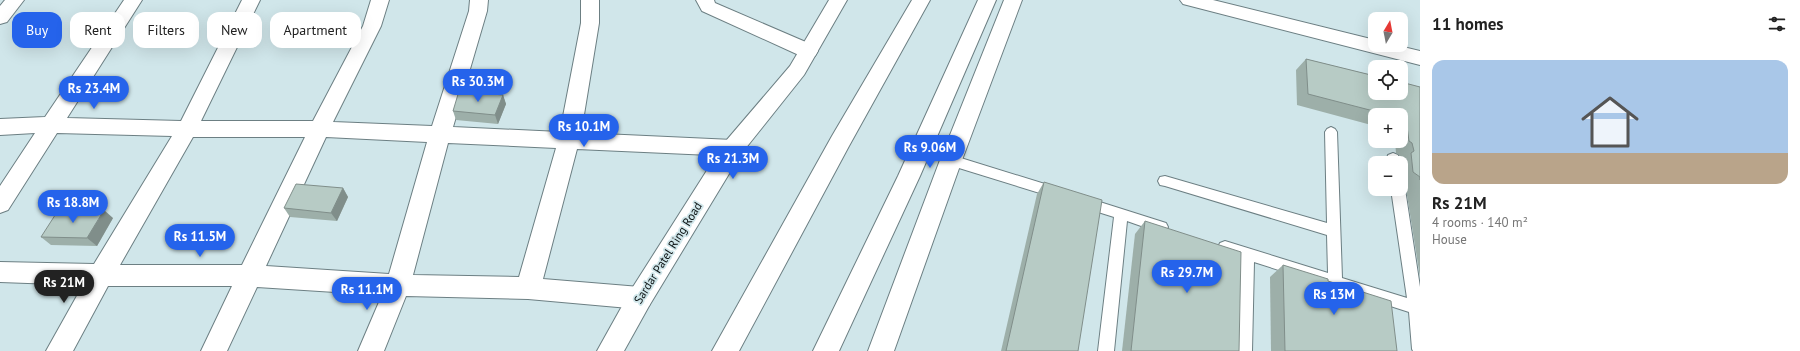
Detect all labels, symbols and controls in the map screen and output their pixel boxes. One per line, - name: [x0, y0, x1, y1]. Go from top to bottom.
- chip: Buy: [12, 12, 62, 48]
- chip: Rent: [70, 12, 125, 48]
- chip: Filters: [133, 12, 199, 48]
- chip: New: [207, 12, 262, 48]
- chip: Apartment: [270, 12, 361, 48]
- north arrow: [1368, 12, 1408, 52]
- map controls: [1368, 12, 1408, 196]
- text: 11 homes: [1432, 13, 1503, 35]
- icon: filters: [1766, 13, 1788, 35]
- button: locate: [1368, 60, 1408, 100]
- pin: Rs 30.3M: [437, 69, 519, 103]
- text: Rs 30.3M: [452, 73, 504, 90]
- pin: Rs 23.4M: [53, 76, 135, 110]
- text: Rs 23.4M: [68, 80, 120, 97]
- icon: home: [1574, 86, 1646, 158]
- button: +: [1368, 108, 1408, 148]
- pin: Rs 10.1M: [543, 114, 625, 148]
- text: Rs 10.1M: [558, 118, 610, 135]
- pin: Rs 9.06M: [889, 135, 971, 169]
- text: Rs 9.06M: [904, 139, 956, 156]
- pin: Rs 21.3M: [692, 146, 774, 180]
- text: Rs 21.3M: [707, 150, 759, 167]
- button: −: [1368, 156, 1408, 196]
- pin: Rs 18.8M: [32, 190, 114, 224]
- text: Rs 21M: [1432, 192, 1487, 214]
- text: Rs 18.8M: [47, 194, 99, 211]
- street label: Sardar Patel Ring Road: [630, 199, 705, 306]
- text: 4 rooms · 140 m²: [1432, 214, 1528, 231]
- pin: Rs 11.5M: [159, 224, 241, 258]
- text: Rs 11.5M: [174, 228, 226, 245]
- text: House: [1432, 231, 1467, 248]
- pin: Rs 29.7M: [1146, 260, 1228, 294]
- text: Rs 29.7M: [1161, 264, 1213, 281]
- pin: Rs 21M: [31, 270, 97, 304]
- text: Rs 21M: [43, 274, 85, 291]
- pin: Rs 11.1M: [326, 277, 408, 311]
- text: Rs 11.1M: [341, 281, 393, 298]
- pin: Rs 13M: [1301, 282, 1367, 316]
- text: Rs 13M: [1313, 286, 1355, 303]

